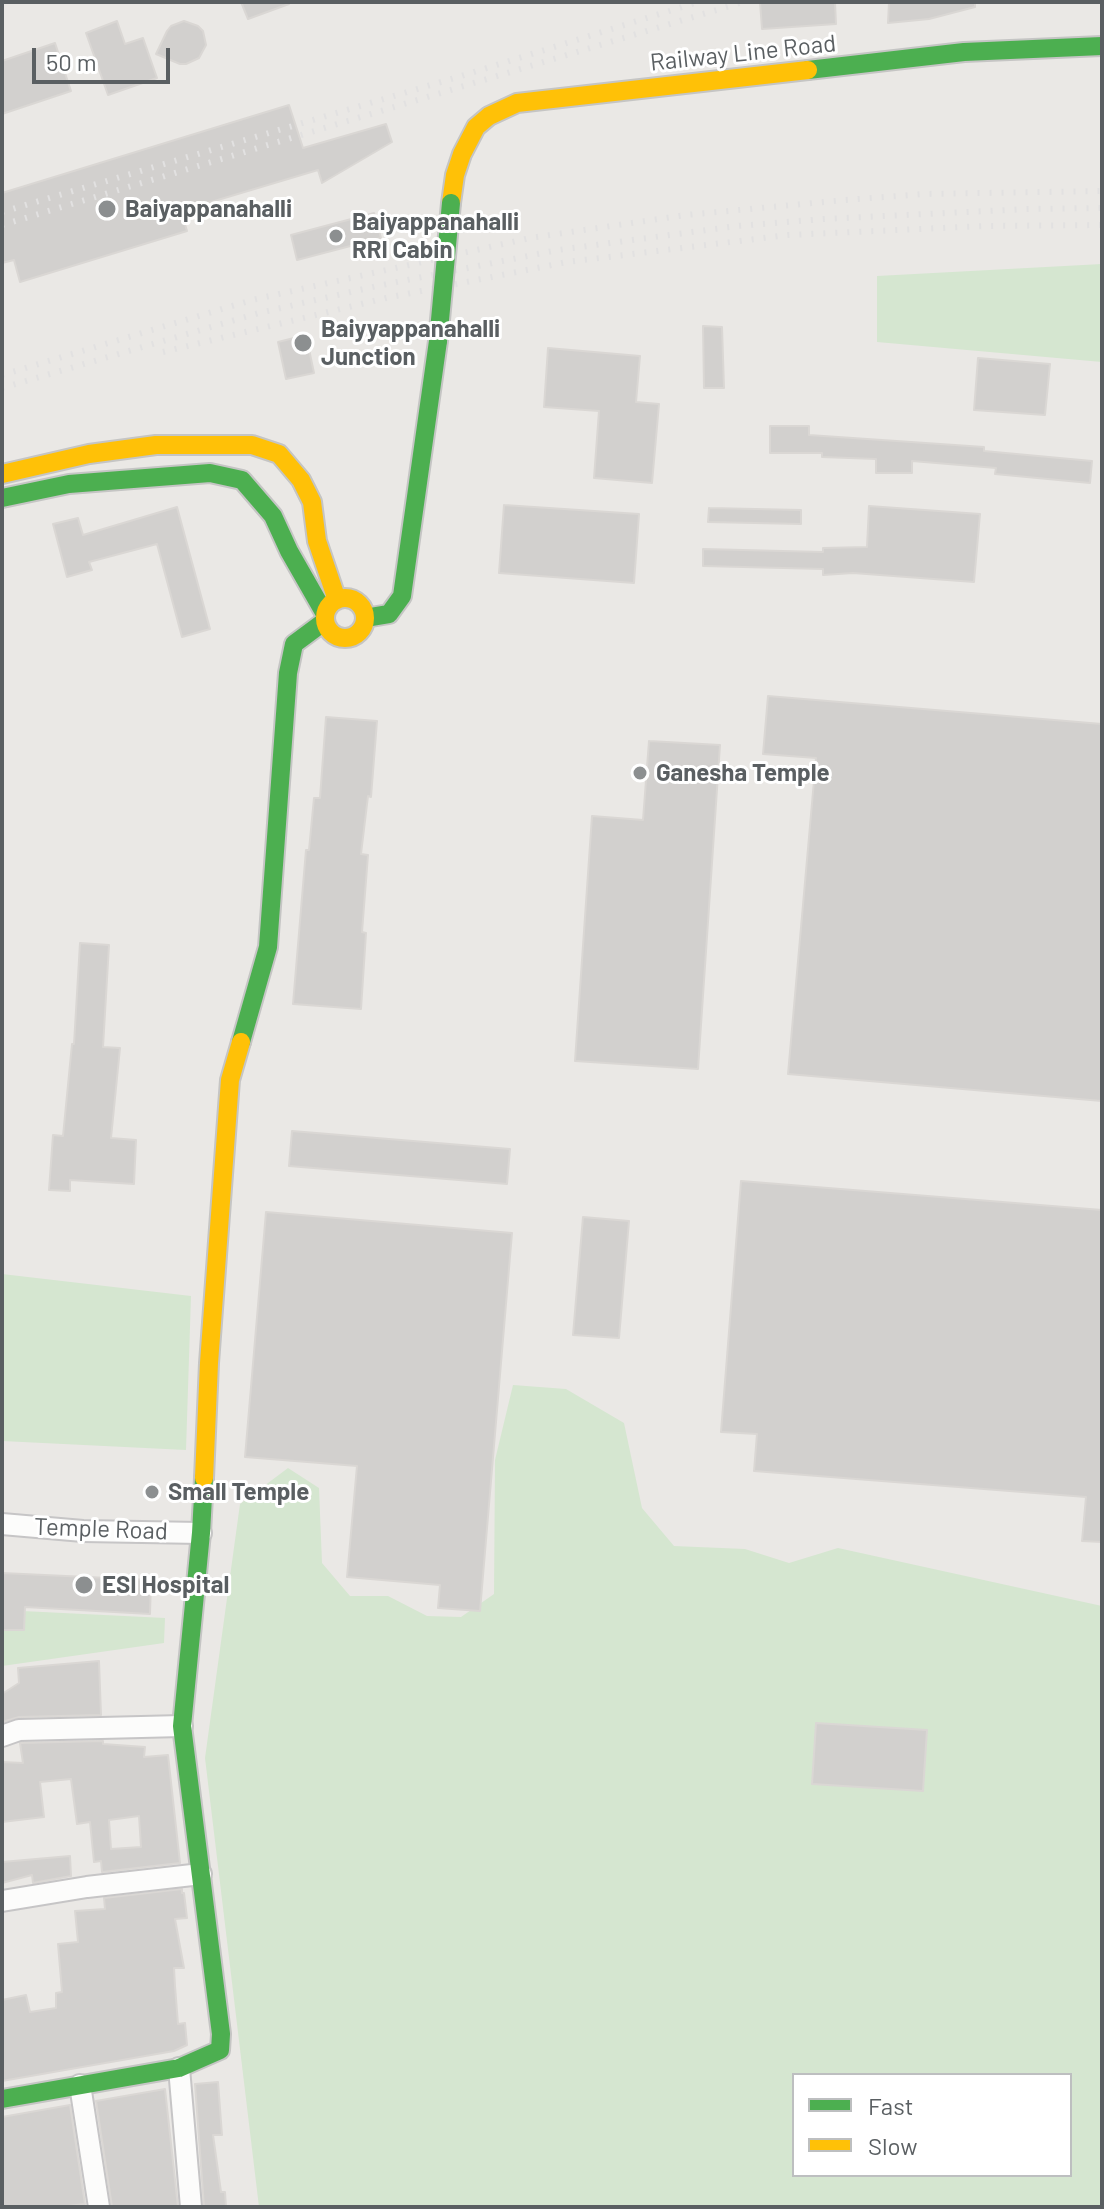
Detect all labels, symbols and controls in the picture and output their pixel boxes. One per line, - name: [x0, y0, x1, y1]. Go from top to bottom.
- street label: Railway Line Road: [649, 29, 837, 77]
- scale bar: [36, 32, 174, 82]
- text: 50 m: [46, 47, 97, 76]
- place label: Baiyappanahalli: [125, 195, 292, 223]
- marker: Baiyappanahalli: [96, 198, 118, 220]
- place label: Baiyappanahalli RRI Cabin: [352, 208, 519, 264]
- marker: Baiyappanahalli RRI Cabin: [327, 227, 345, 245]
- place label: Baiyyappanahalli Junction: [321, 315, 500, 371]
- marker: Baiyyappanahalli Junction: [292, 332, 314, 354]
- place label: Ganesha Temple: [656, 759, 830, 787]
- marker: Ganesha Temple: [631, 764, 649, 782]
- place label: Small Temple: [168, 1478, 309, 1506]
- marker: Small Temple: [143, 1483, 161, 1501]
- street label: Temple Road: [34, 1512, 168, 1546]
- place label: ESI Hospital: [102, 1571, 229, 1599]
- marker: ESI Hospital: [73, 1574, 95, 1596]
- legend: [792, 2073, 1072, 2177]
- text: Fast: [868, 2091, 913, 2120]
- text: Slow: [868, 2131, 917, 2160]

